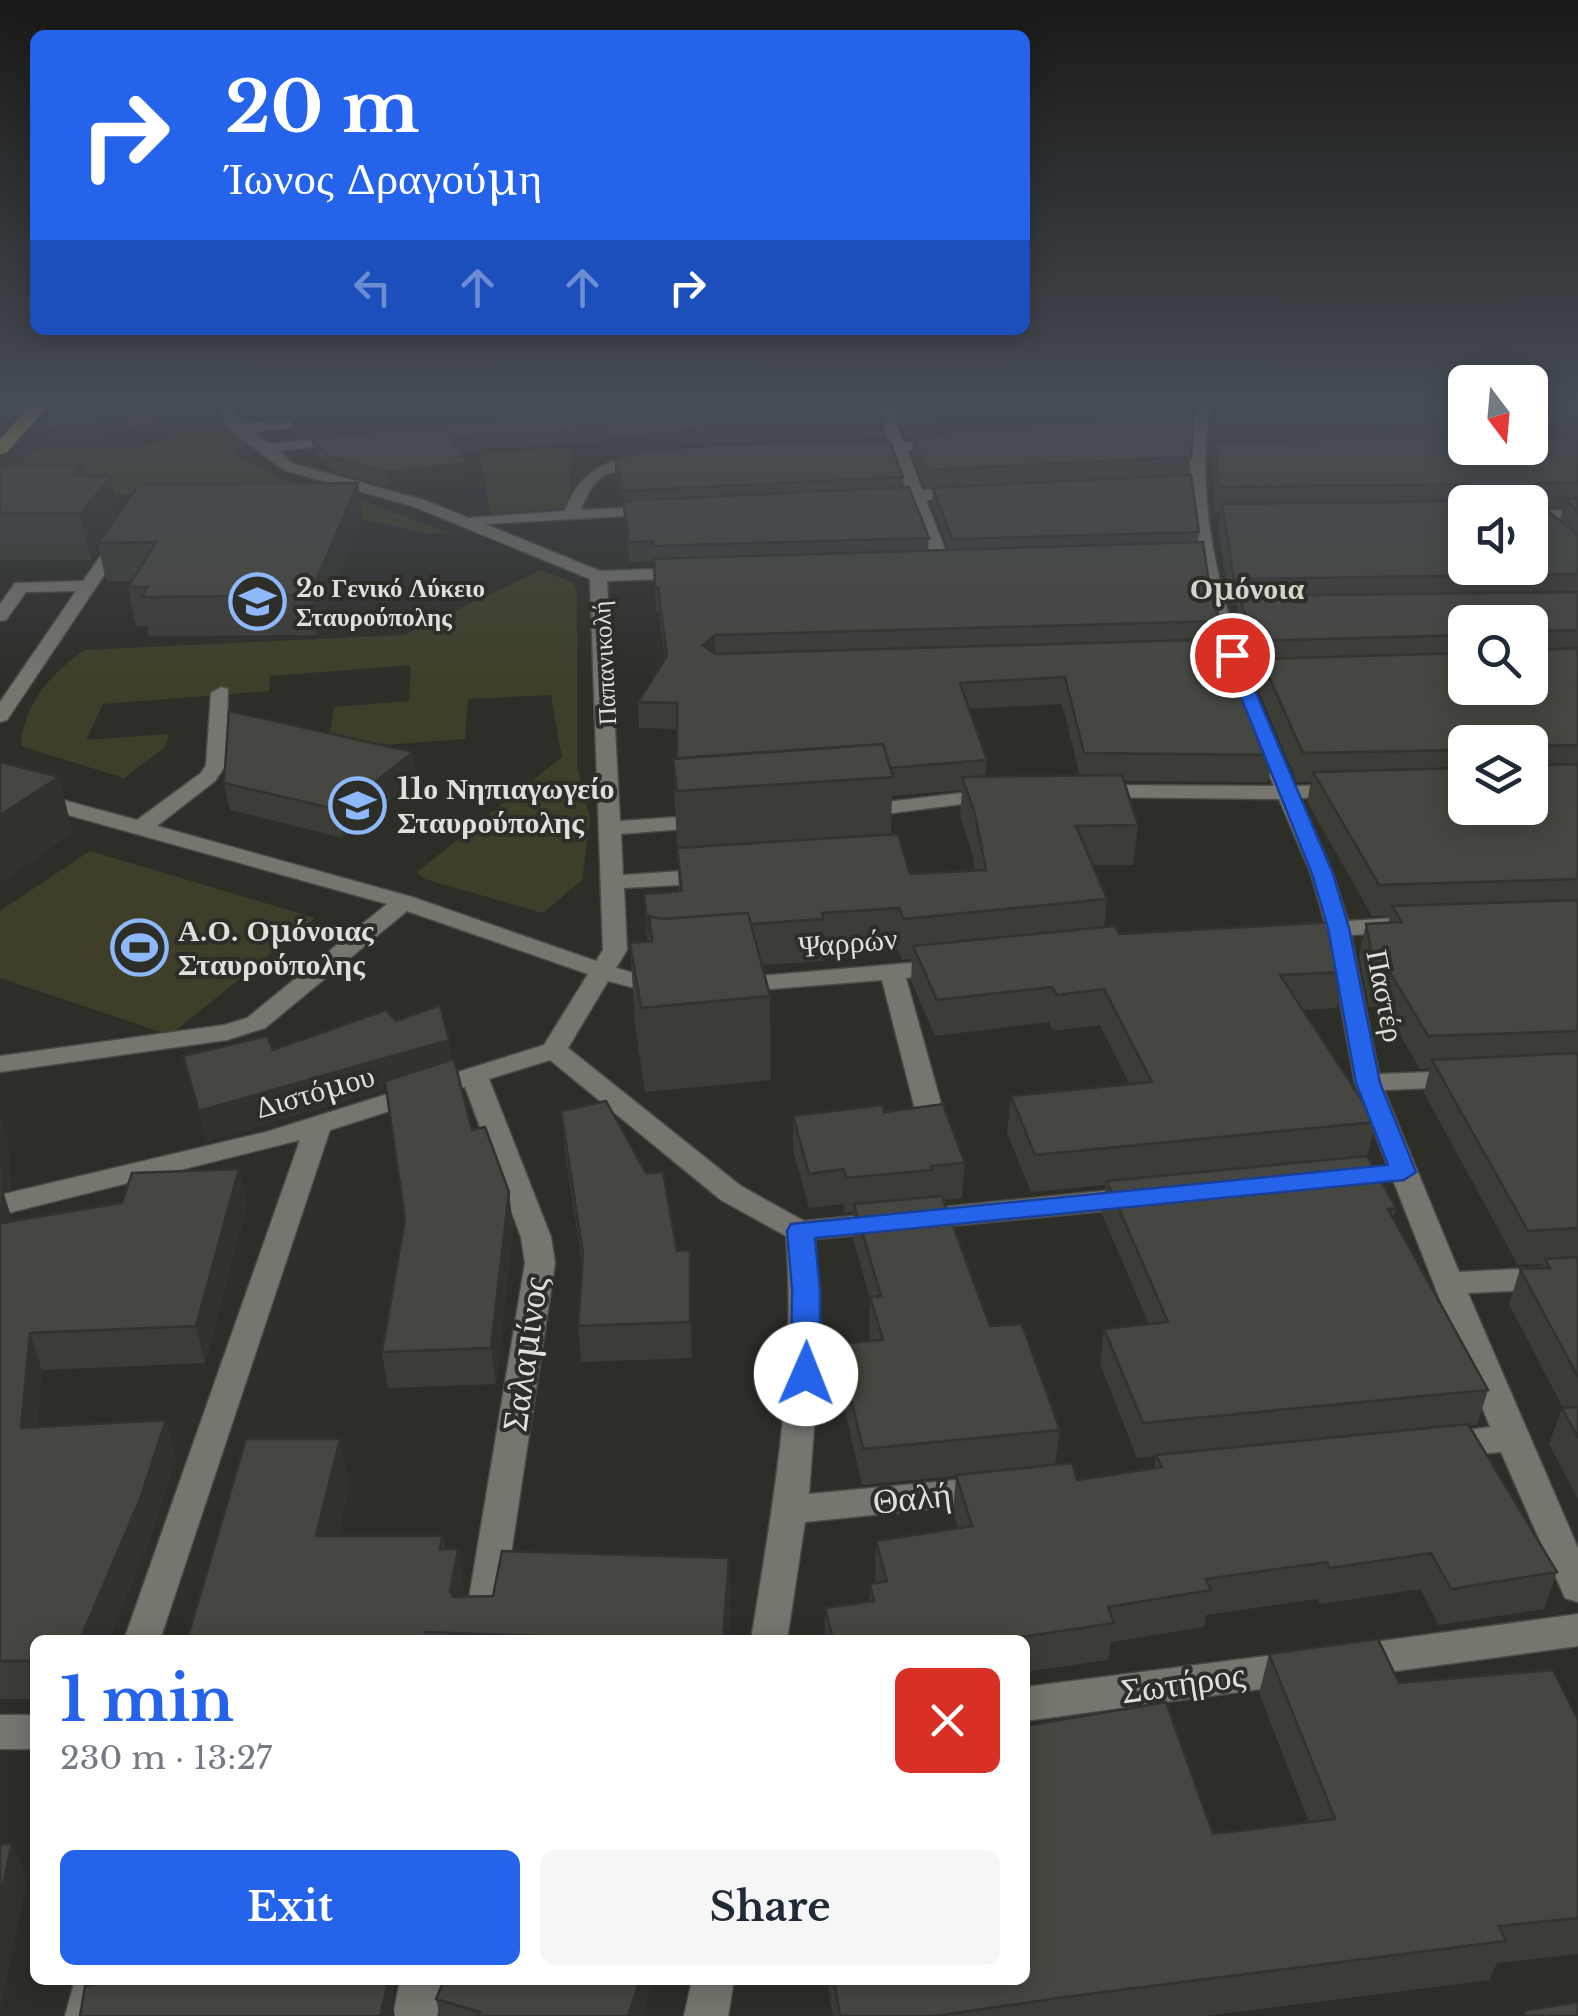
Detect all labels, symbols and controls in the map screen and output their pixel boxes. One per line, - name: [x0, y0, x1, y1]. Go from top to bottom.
- text: 20 m: [225, 64, 419, 151]
- icon: right: [60, 70, 190, 200]
- text: Ίωνος Δραγούμη: [225, 150, 542, 206]
- icon: left: [345, 260, 400, 315]
- icon: ahead: [450, 260, 505, 315]
- icon: ahead: [555, 260, 610, 315]
- icon: right: [660, 260, 715, 315]
- north arrow: [1448, 365, 1548, 465]
- map controls: [1448, 365, 1548, 825]
- button: sound: [1448, 485, 1548, 585]
- district label: Ομόνοια: [1190, 570, 1304, 607]
- school or university icon: 2ο Γενικό Λύκειο Σταυρούπολης: [227, 572, 287, 632]
- place label: 2ο Γενικό Λύκειο Σταυρούπολης: [296, 573, 485, 633]
- street label: Παπανικολή: [586, 600, 623, 726]
- button: search: [1448, 605, 1548, 705]
- pin: [1190, 613, 1275, 698]
- icon: arrive: [1205, 628, 1260, 683]
- button: layers: [1448, 725, 1548, 825]
- place label: 11ο Νηπιαγωγείο Σταυρούπολης: [397, 770, 614, 841]
- school or university icon: 11ο Νηπιαγωγείο Σταυρούπολης: [328, 776, 388, 836]
- place label: Α.Ο. Ομόνοιας Σταυρούπολης: [178, 912, 374, 983]
- sports icon: Α.Ο. Ομόνοιας Σταυρούπολης: [109, 918, 169, 978]
- street label: Ψαρρών: [797, 920, 899, 965]
- street label: Παστέρ: [1358, 947, 1413, 1045]
- street label: Διστόμου: [251, 1057, 379, 1126]
- street label: Σαλαμίνος: [492, 1274, 557, 1434]
- position arrow: [754, 1322, 858, 1426]
- street label: Θαλή: [871, 1472, 953, 1523]
- street label: Σωτήρος: [1118, 1653, 1248, 1712]
- text: 1 min: [60, 1663, 234, 1737]
- button: close: [895, 1668, 1000, 1773]
- text: 230 m · 13:27: [60, 1738, 272, 1778]
- button: Exit: [60, 1850, 520, 1965]
- button: Share: [540, 1850, 1000, 1965]

